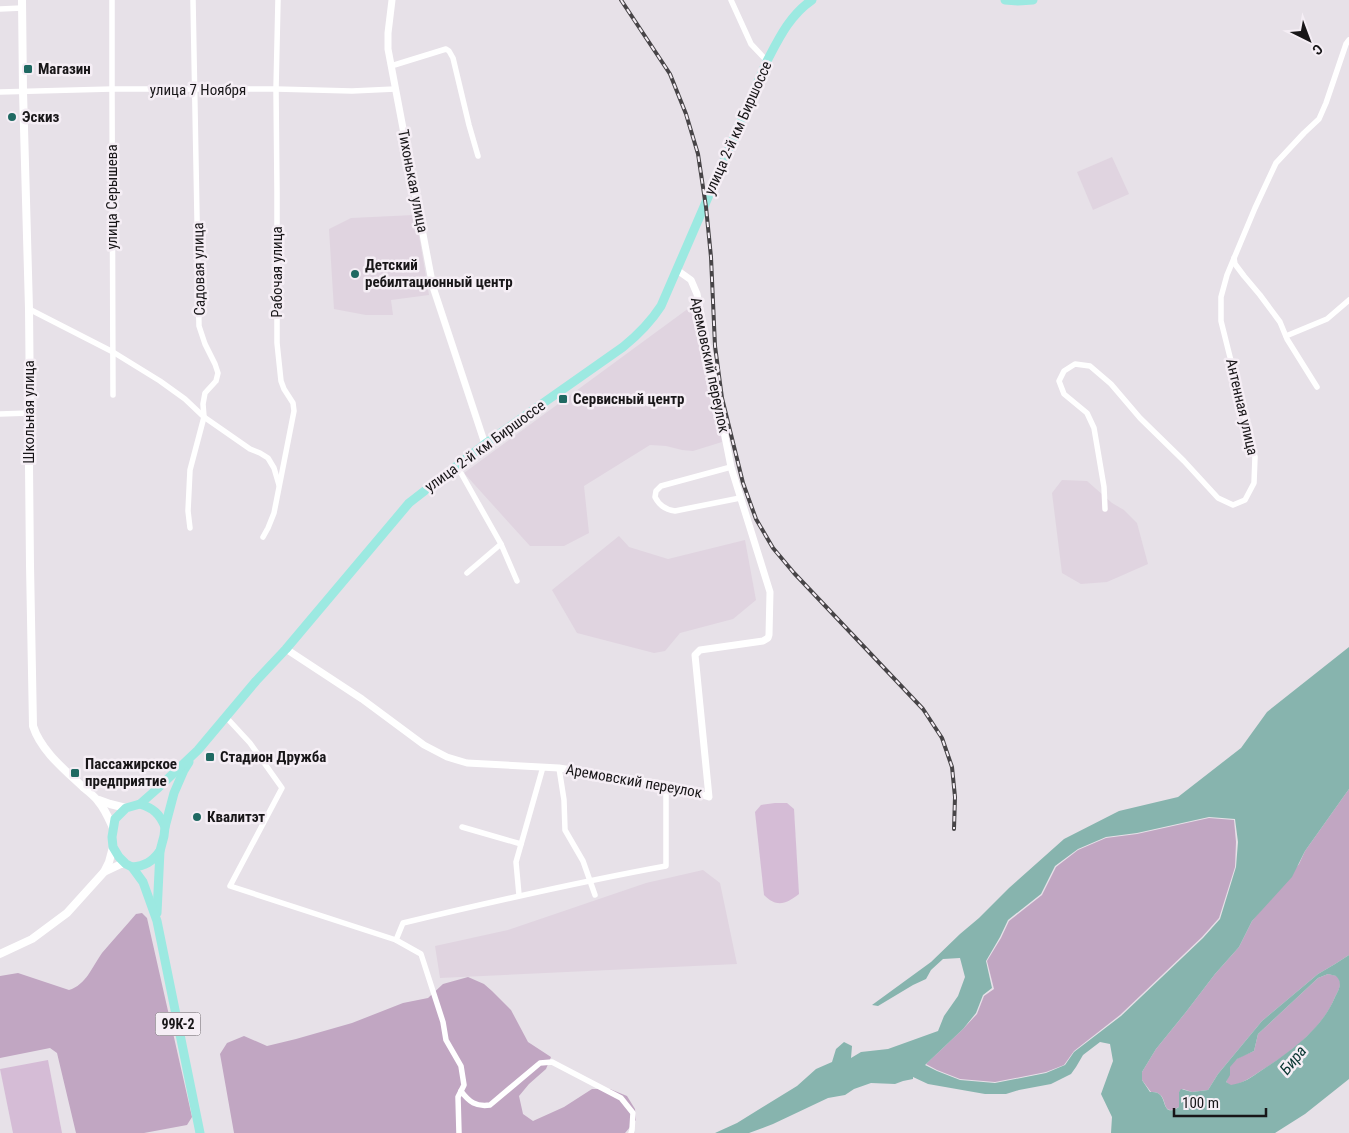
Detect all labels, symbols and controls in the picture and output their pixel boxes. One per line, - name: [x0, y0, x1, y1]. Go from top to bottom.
- north arrow: [1284, 15, 1334, 65]
- text: С: [1309, 41, 1326, 58]
- street label: улица 2-й км Биршоссе: [700, 58, 776, 198]
- place label: Магазин: [38, 60, 91, 78]
- marker: Магазин: [22, 63, 34, 75]
- street label: улица 7 Ноября: [150, 81, 246, 99]
- place label: Эскиз: [22, 108, 59, 126]
- marker: Эскиз: [6, 111, 18, 123]
- street label: Тихонькая улица: [394, 128, 432, 234]
- street label: улица Серышева: [103, 144, 121, 250]
- street label: Садовая улица: [189, 222, 209, 316]
- street label: Рабочая улица: [268, 226, 286, 318]
- place label: Детский ребилтационный центр: [365, 256, 513, 291]
- marker: Детский ребилтационный центр: [349, 268, 361, 280]
- street label: Аремовский переулок: [687, 296, 733, 434]
- street label: Антенная улица: [1222, 357, 1262, 457]
- street label: Школьная улица: [20, 360, 38, 464]
- place label: Сервисный центр: [573, 390, 684, 408]
- marker: Сервисный центр: [557, 393, 569, 405]
- street label: улица 2-й км Биршоссе: [421, 396, 549, 496]
- place label: Стадион Дружба: [220, 748, 326, 766]
- marker: Стадион Дружба: [204, 751, 216, 763]
- place label: Пассажирское предприятие: [85, 755, 177, 790]
- street label: Аремовский переулок: [564, 760, 704, 802]
- marker: Пассажирское предприятие: [69, 767, 81, 779]
- place label: Квалитэт: [207, 808, 265, 826]
- marker: Квалитэт: [191, 811, 203, 823]
- road number: 99К-2: [156, 1012, 200, 1036]
- water label: Бира: [1276, 1042, 1310, 1078]
- scale bar: [1174, 1086, 1266, 1118]
- text: 100 m: [1182, 1094, 1219, 1112]

